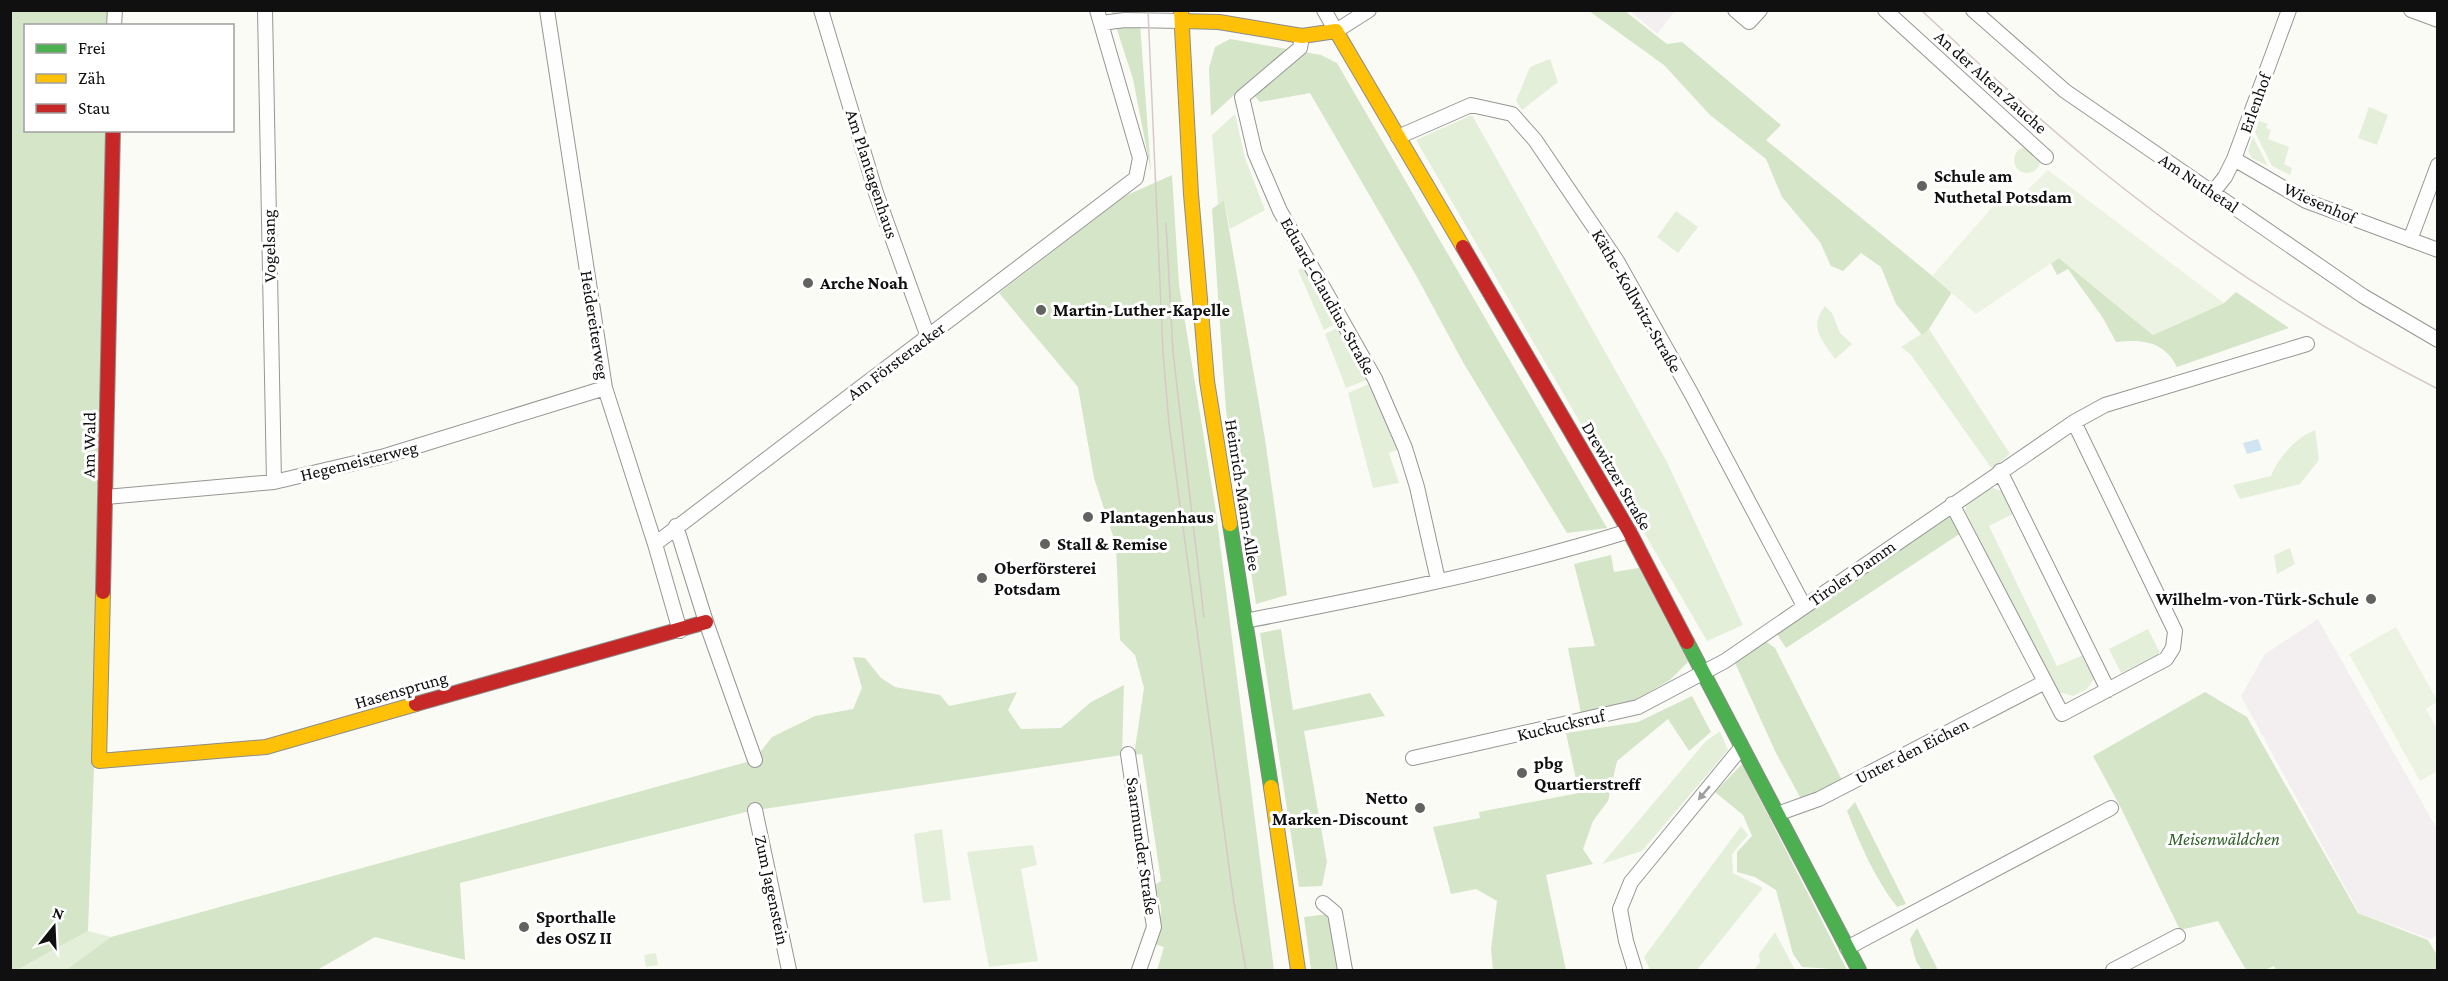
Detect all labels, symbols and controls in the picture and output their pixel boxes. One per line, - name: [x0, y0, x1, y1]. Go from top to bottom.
- legend: [24, 24, 234, 132]
- street label: An der Alten Zauche: [1931, 26, 2051, 138]
- text: Frei: [78, 38, 106, 58]
- text: Zäh: [78, 68, 106, 88]
- street label: Erlenhof: [2235, 69, 2276, 136]
- text: Stau: [78, 98, 111, 118]
- street label: Am Plantagenhaus: [842, 107, 902, 241]
- street label: Am Nuthetal: [2155, 149, 2243, 217]
- place label: Schule am Nuthetal Potsdam: [1934, 166, 2073, 207]
- street label: Wiesenhof: [2281, 178, 2361, 229]
- marker: Schule am Nuthetal Potsdam: [1915, 179, 1929, 193]
- street label: Vogelsang: [258, 209, 280, 283]
- street label: Eduard-Claudius-Straße: [1276, 214, 1380, 378]
- street label: Käthe-Kollwitz-Straße: [1588, 226, 1686, 376]
- street label: Heidereiterweg: [576, 269, 614, 381]
- place label: Arche Noah: [819, 273, 909, 293]
- marker: Arche Noah: [801, 276, 815, 290]
- place label: Martin-Luther-Kapelle: [1053, 300, 1230, 320]
- marker: Martin-Luther-Kapelle: [1034, 303, 1048, 317]
- street label: Am Försteracker: [843, 317, 949, 404]
- street label: Am Wald: [78, 411, 100, 478]
- street label: Heinrich-Mann-Allee: [1221, 418, 1265, 572]
- street label: Drewitzer Straße: [1578, 418, 1656, 534]
- street label: Hegemeisterweg: [298, 437, 420, 485]
- place label: Plantagenhaus: [1100, 507, 1214, 527]
- marker: Plantagenhaus: [1081, 510, 1095, 524]
- place label: Stall & Remise: [1057, 534, 1167, 554]
- street label: Tiroler Damm: [1805, 536, 1900, 610]
- marker: Stall & Remise: [1038, 537, 1052, 551]
- place label: Oberförsterei Potsdam: [994, 558, 1097, 599]
- marker: Oberförsterei Potsdam: [975, 571, 989, 585]
- place label: Wilhelm-von-Türk-Schule: [2155, 589, 2359, 609]
- marker: Wilhelm-von-Türk-Schule: [2364, 592, 2378, 606]
- street label: Hasensprung: [352, 667, 450, 713]
- street label: Kuckucksruf: [1515, 705, 1608, 745]
- street label: Unter den Eichen: [1852, 714, 1972, 788]
- place label: pbg Quartierstreff: [1534, 753, 1641, 794]
- marker: pbg Quartierstreff: [1515, 766, 1529, 780]
- street label: Saarmunder Straße: [1122, 776, 1162, 916]
- one-way arrow: [1697, 785, 1710, 801]
- place label: Netto Marken-Discount: [1272, 788, 1409, 829]
- marker: Netto Marken-Discount: [1413, 801, 1427, 815]
- park label: Meisenwäldchen: [2167, 829, 2280, 849]
- street label: Zum Jagenstein: [751, 833, 793, 947]
- north arrow: [24, 897, 84, 957]
- text: N: [51, 903, 66, 923]
- place label: Sporthalle des OSZ II: [536, 907, 616, 948]
- marker: Sporthalle des OSZ II: [517, 920, 531, 934]

